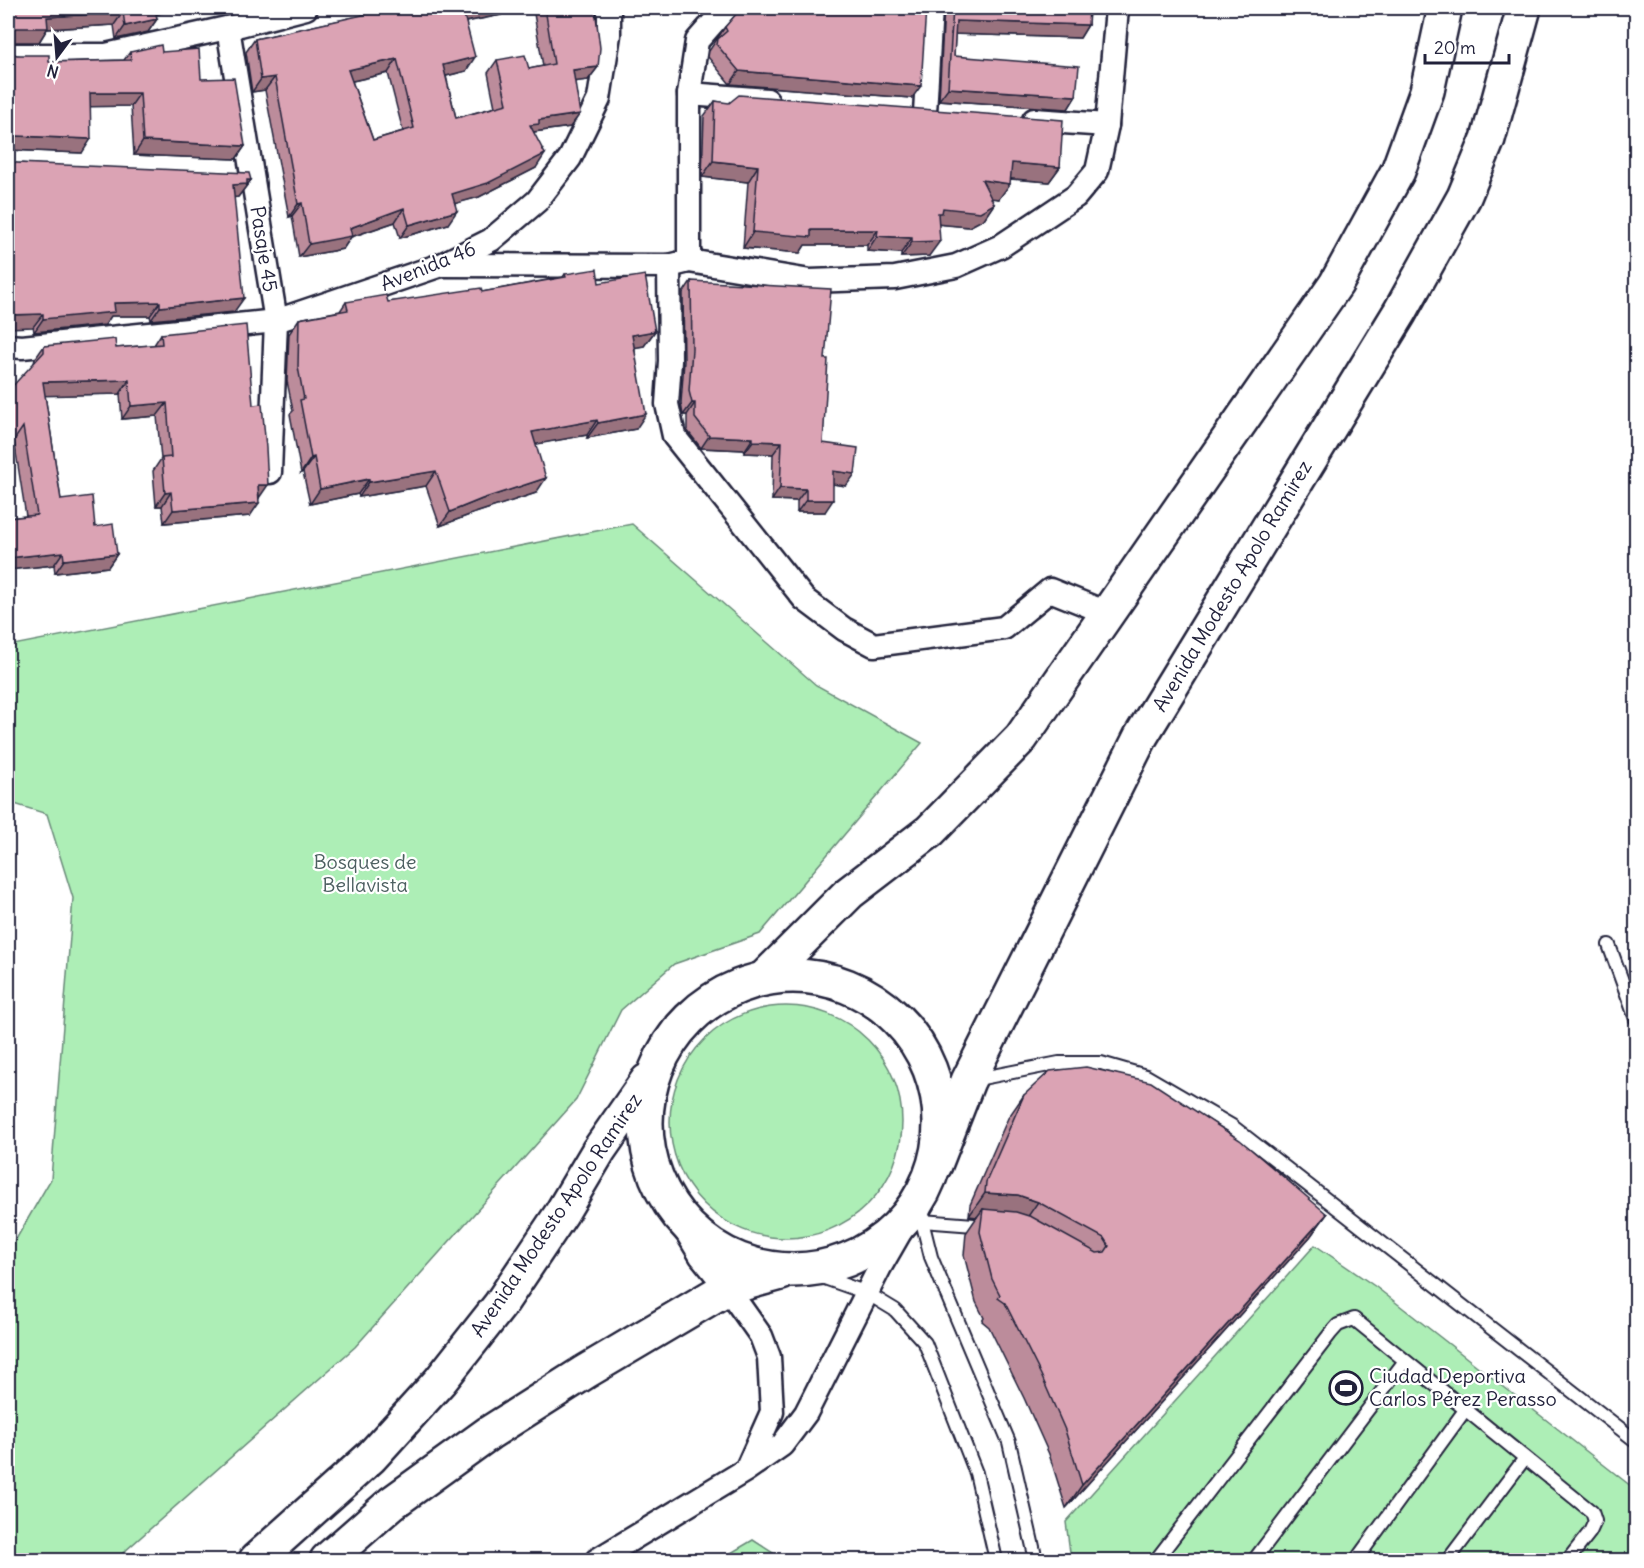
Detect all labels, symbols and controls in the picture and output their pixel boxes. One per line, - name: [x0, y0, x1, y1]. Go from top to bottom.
- north arrow: [27, 27, 87, 87]
- scale bar: [1425, 27, 1509, 65]
- text: 20 m: [1434, 36, 1476, 59]
- text: N: [45, 60, 61, 83]
- street label: Pasaje 45: [245, 204, 284, 294]
- street label: Avenida 46: [377, 235, 479, 296]
- street label: Avenida Modesto Apolo Ramirez: [1147, 456, 1317, 716]
- park label: Bosques de Bellavista: [313, 849, 417, 897]
- street label: Avenida Modesto Apolo Ramirez: [465, 1088, 647, 1341]
- place label: Ciudad Deportiva Carlos Pérez Perasso: [1369, 1363, 1557, 1411]
- sports icon: Ciudad Deportiva Carlos Pérez Perasso: [1328, 1370, 1364, 1406]

